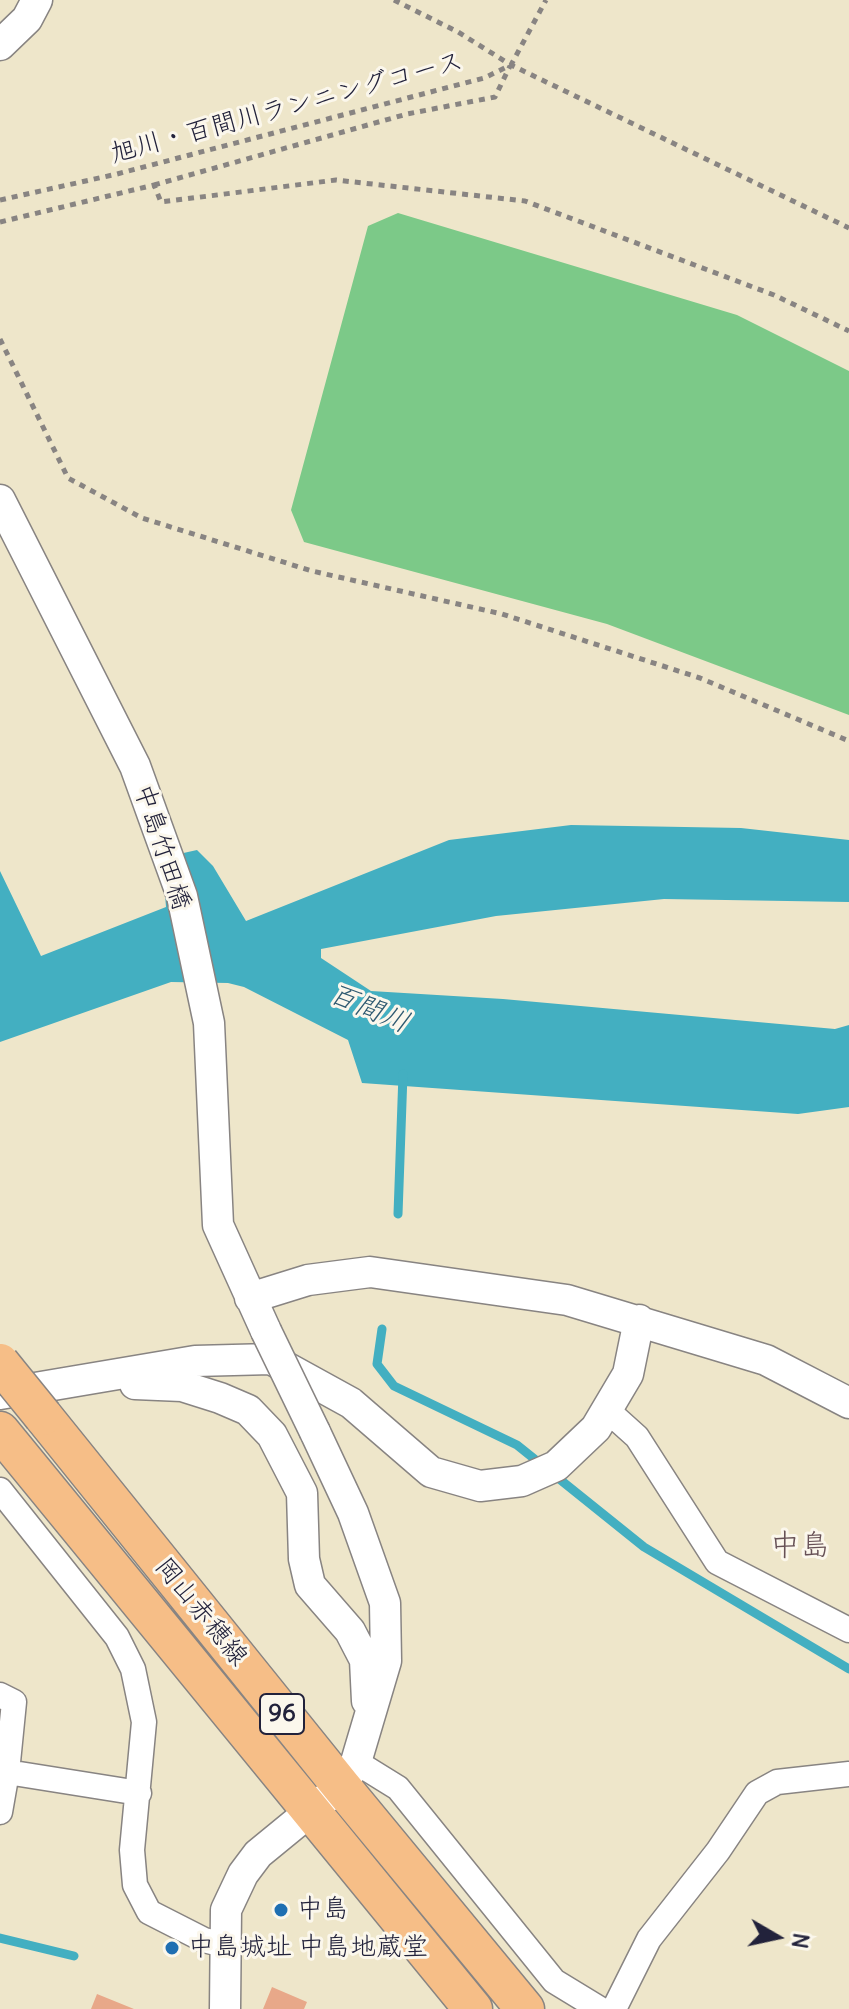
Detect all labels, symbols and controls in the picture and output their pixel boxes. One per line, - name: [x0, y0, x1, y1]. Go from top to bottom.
- street label: 旭川・百間川ランニングコース: [107, 46, 467, 170]
- street label: 中島竹田橋: [127, 780, 197, 914]
- water label: 百間川: [324, 977, 414, 1041]
- district label: 中島: [770, 1528, 830, 1564]
- street label: 岡山赤穂線: [148, 1552, 254, 1672]
- road number: 96: [260, 1694, 304, 1734]
- place label: 中島: [297, 1894, 349, 1926]
- north arrow: [737, 1897, 817, 1977]
- marker: 中島: [272, 1901, 290, 1919]
- text: N: [786, 1931, 816, 1950]
- place label: 中島城址 中島地蔵堂: [188, 1932, 428, 1964]
- marker: 中島城址 中島地蔵堂: [163, 1939, 181, 1957]

